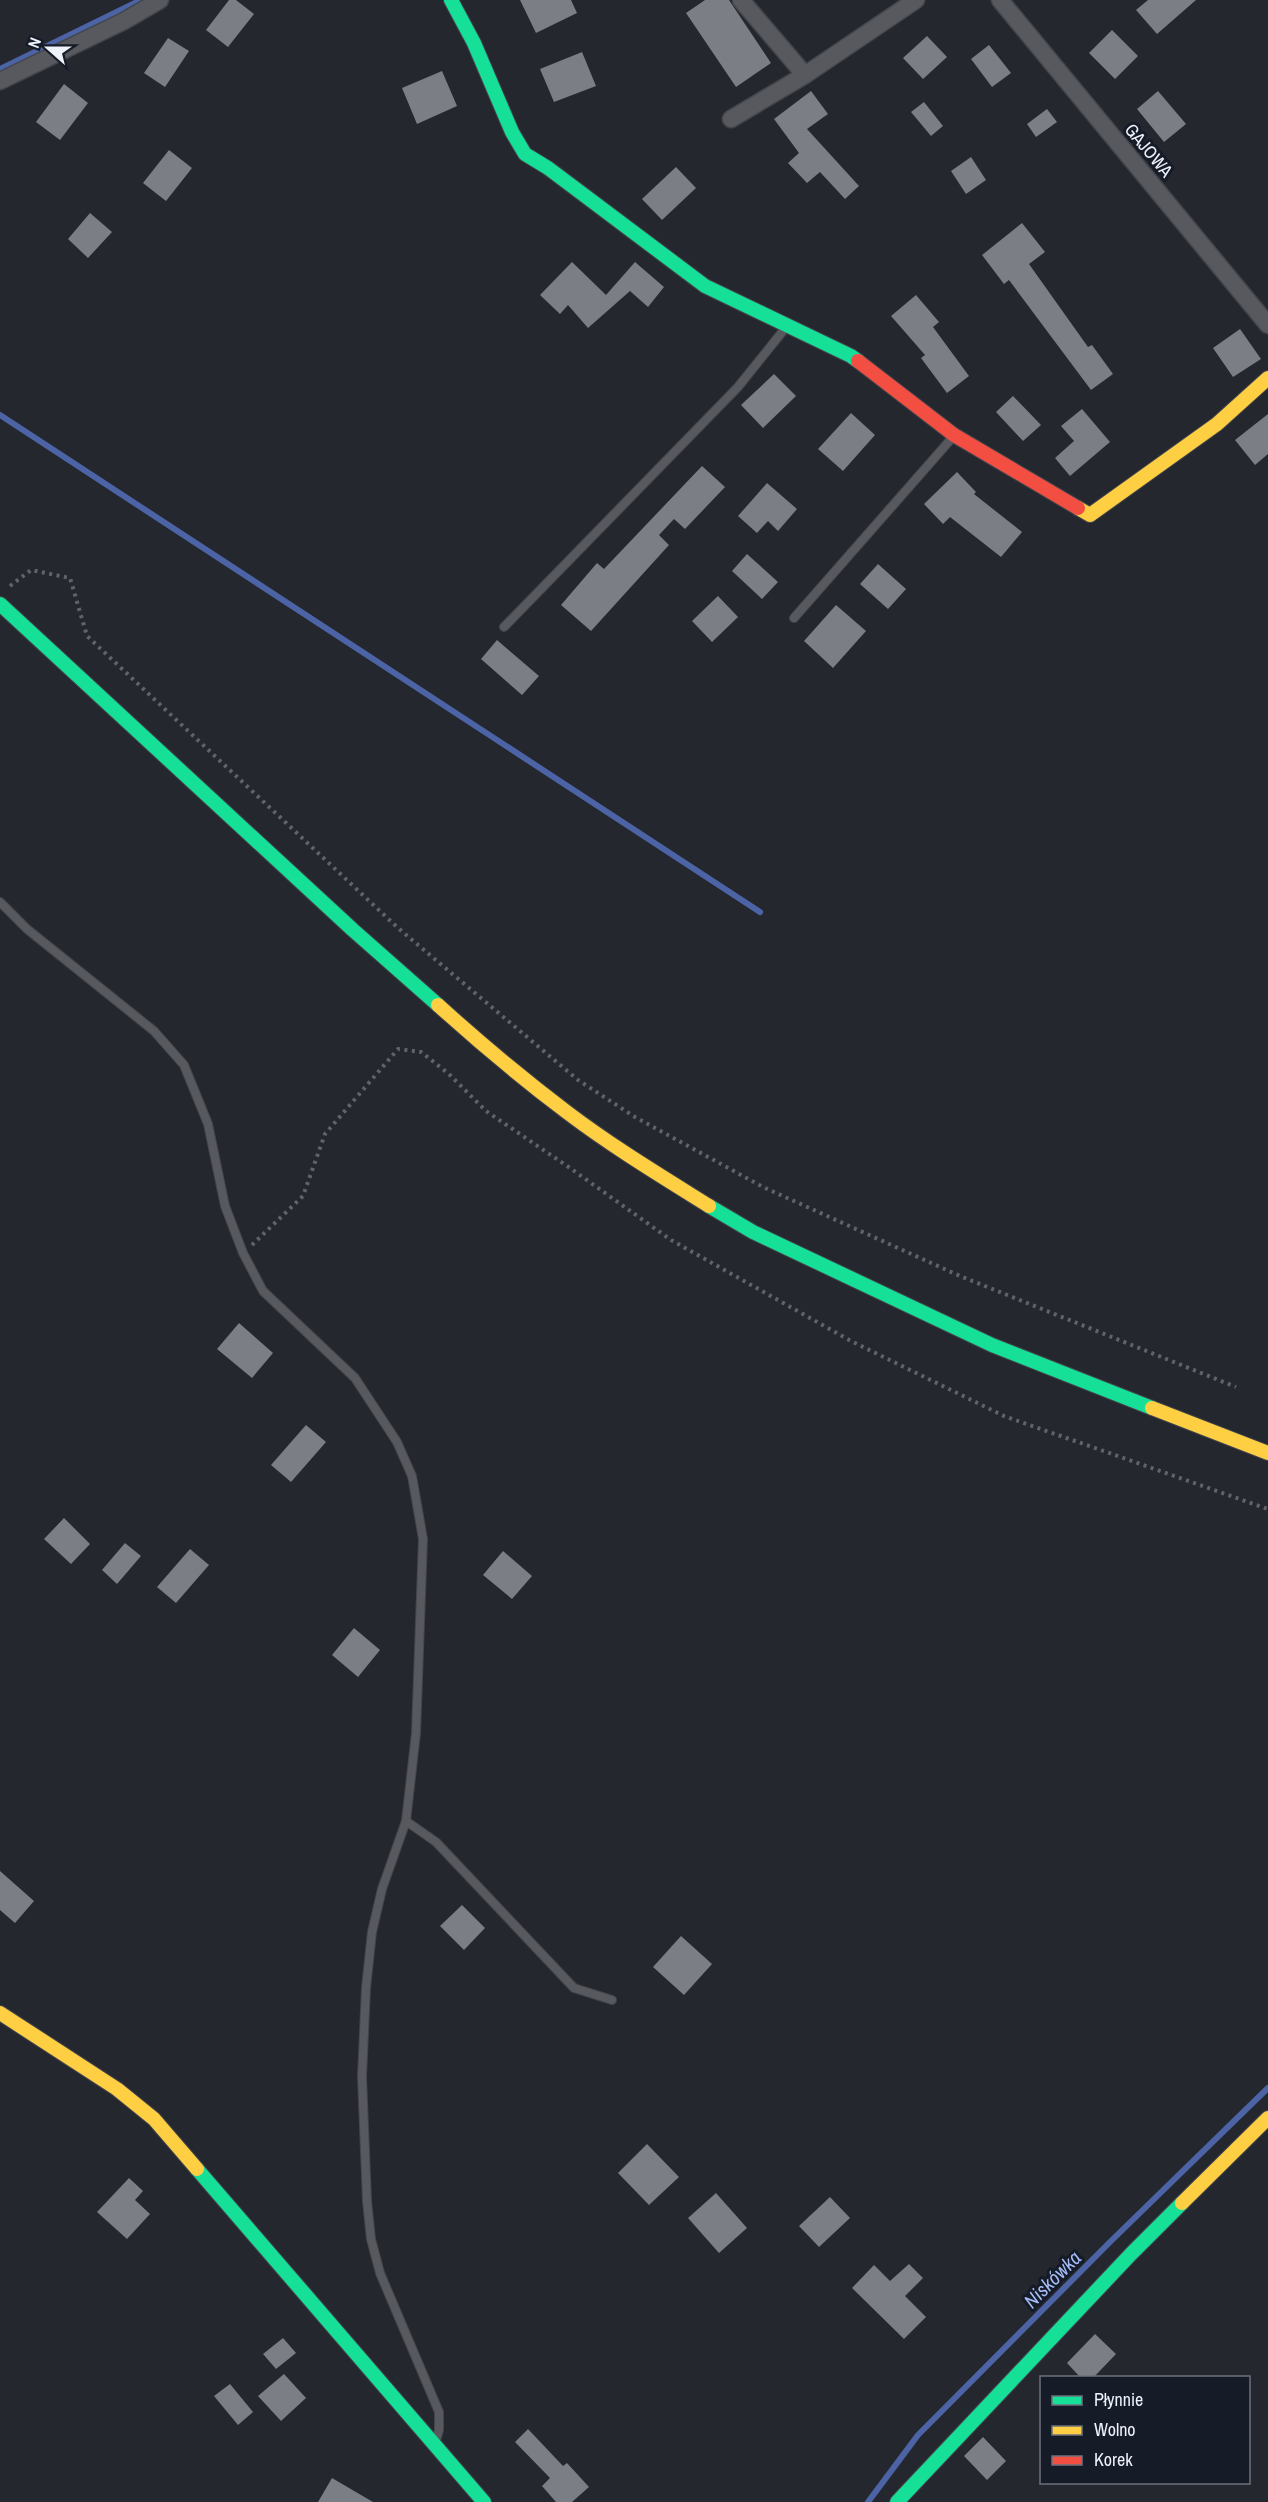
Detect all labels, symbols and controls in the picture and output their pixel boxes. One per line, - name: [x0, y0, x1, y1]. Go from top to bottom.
- north arrow: [18, 18, 78, 78]
- text: N: [22, 34, 46, 51]
- street label: GAJOWA: [1119, 118, 1179, 182]
- water label: Niskówka: [1017, 2244, 1087, 2314]
- legend: [1040, 2376, 1250, 2484]
- text: Płynnie: [1094, 2387, 1143, 2412]
- text: Wolno: [1094, 2417, 1136, 2442]
- text: Korek: [1094, 2447, 1133, 2472]

